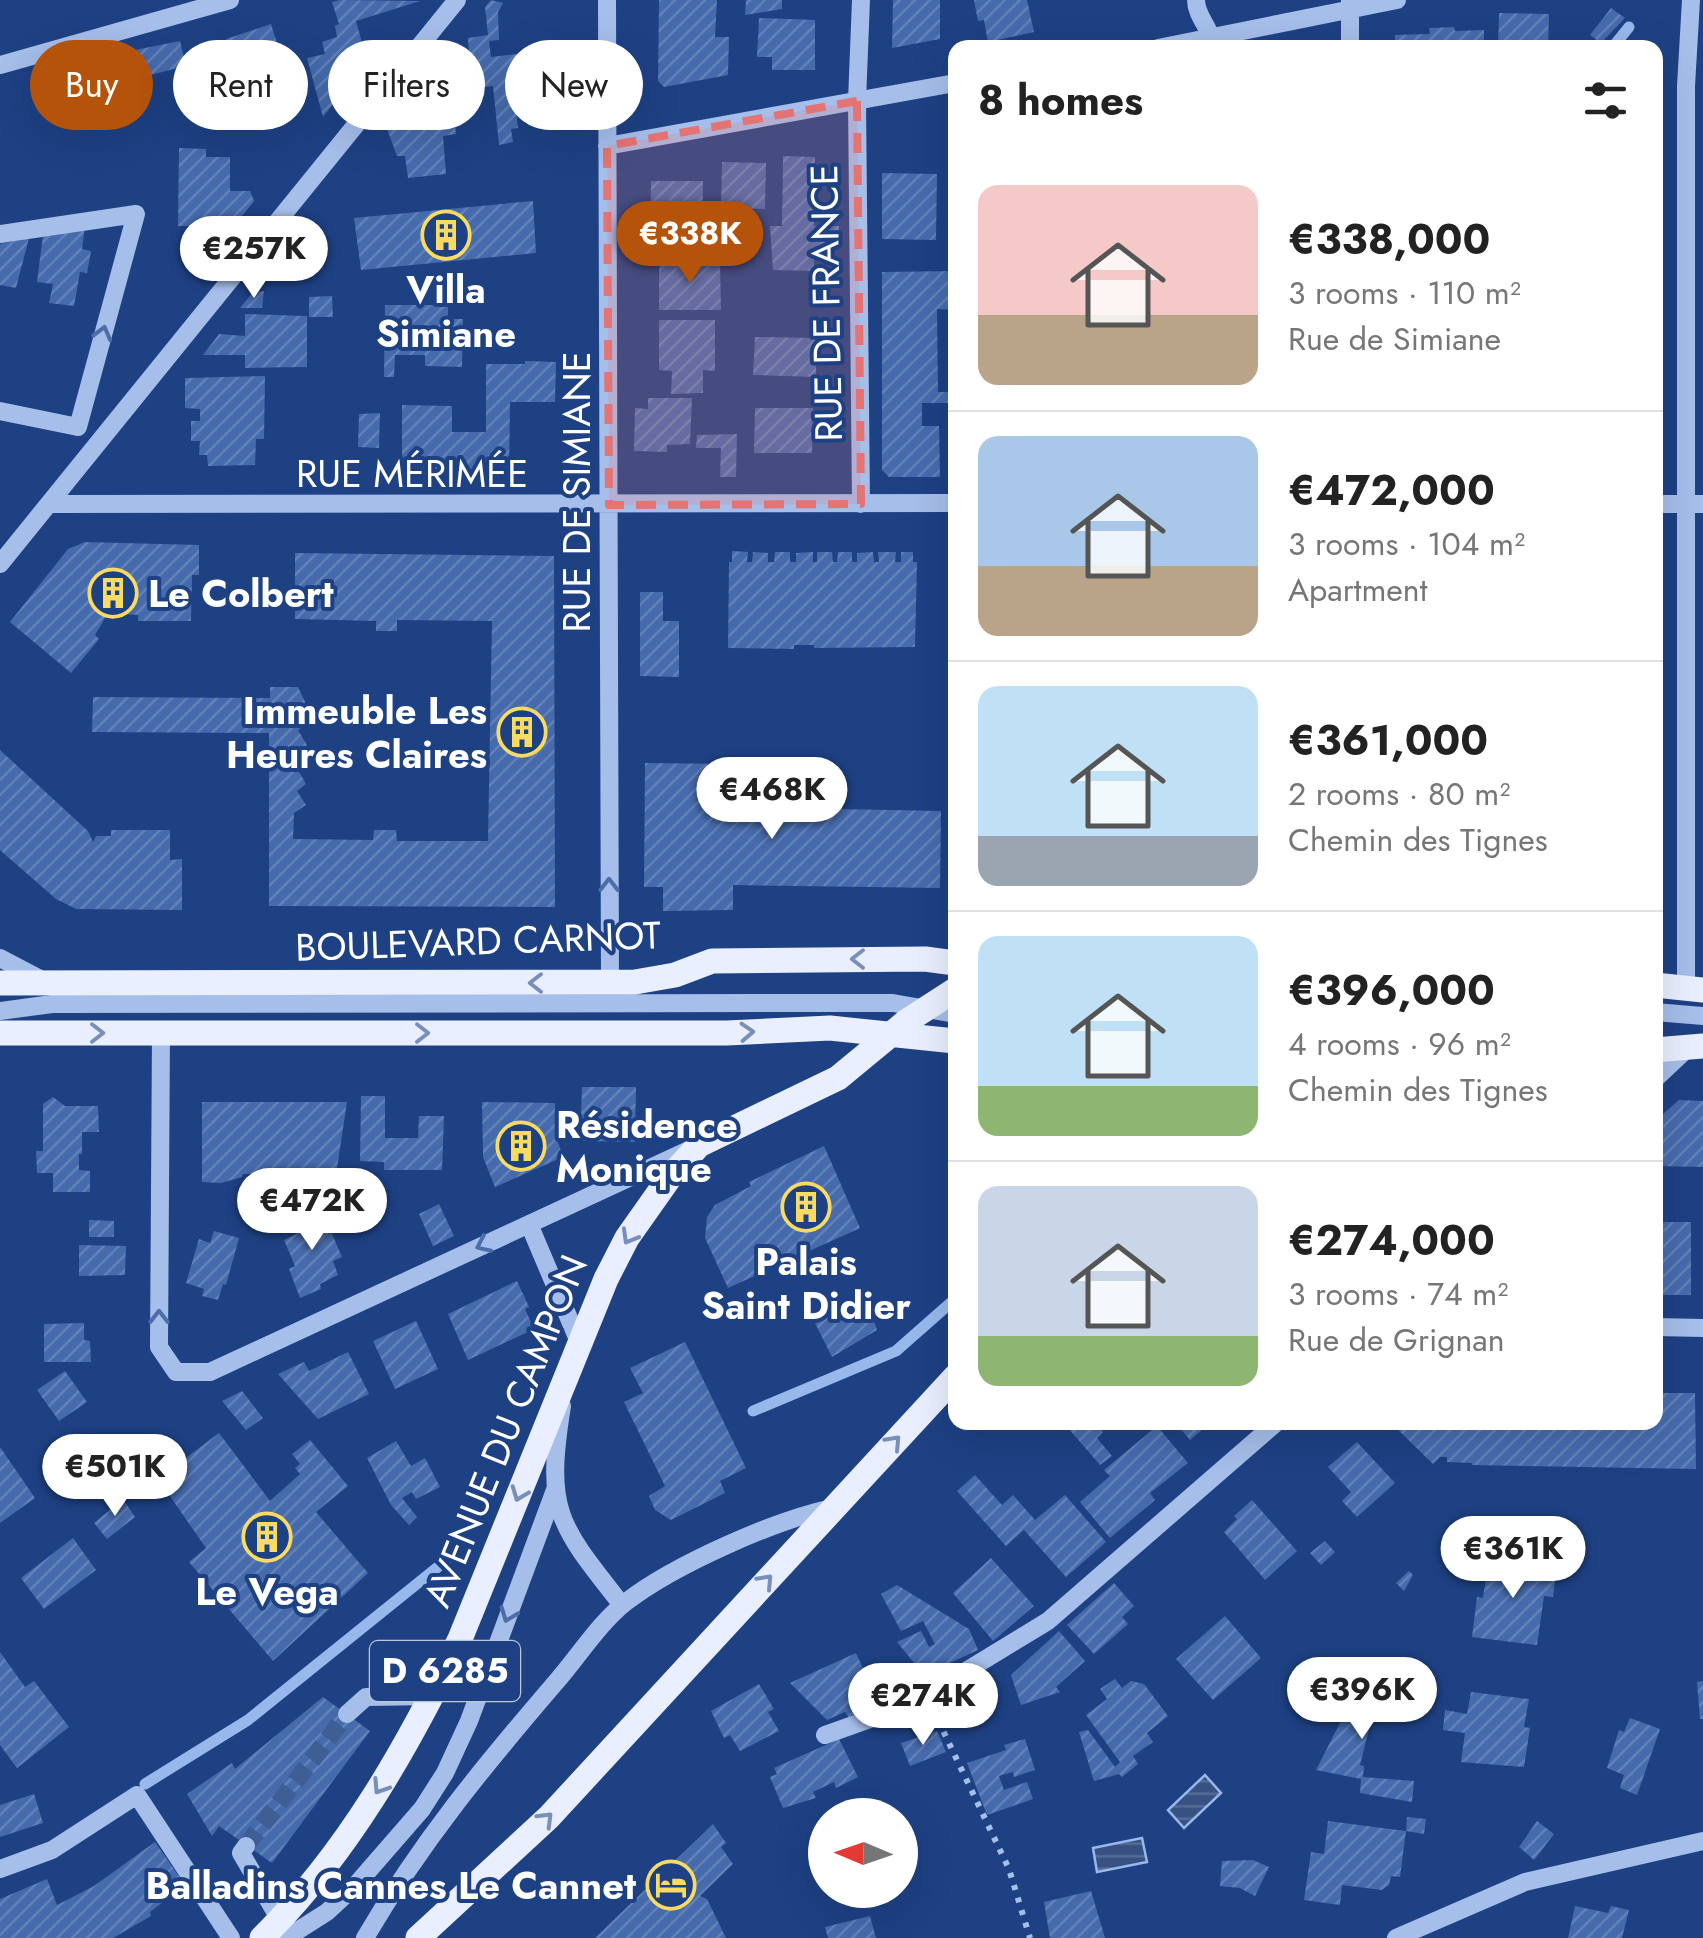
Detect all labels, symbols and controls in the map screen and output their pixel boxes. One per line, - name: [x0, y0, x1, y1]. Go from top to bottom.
- chip: Buy: [30, 40, 153, 130]
- chip: Rent: [173, 40, 308, 130]
- chip: Filters: [328, 40, 485, 130]
- chip: New: [505, 40, 643, 130]
- text: 8 homes: [978, 70, 1143, 131]
- icon: filters: [1578, 73, 1633, 128]
- street label: RUE DE FRANCE: [796, 164, 856, 442]
- pin: €338K: [620, 201, 760, 286]
- building icon: Villa Simiane: [420, 209, 472, 261]
- text: €338,000: [1288, 209, 1490, 270]
- text: €338K: [638, 210, 742, 256]
- pin: €257K: [184, 216, 324, 301]
- text: €257K: [202, 225, 306, 271]
- icon: home: [1058, 225, 1178, 345]
- place label: Villa Simiane: [376, 262, 516, 361]
- text: 3 rooms · 110 m²: [1288, 270, 1521, 316]
- text: Rue de Simiane: [1288, 316, 1501, 362]
- one-way arrow: [92, 324, 113, 342]
- street label: RUE DE SIMIANE: [549, 351, 604, 633]
- street label: RUE MÉRIMÉE: [296, 446, 528, 501]
- text: €472,000: [1288, 460, 1495, 521]
- icon: home: [1058, 476, 1178, 596]
- text: 3 rooms · 104 m²: [1288, 521, 1525, 567]
- place label: Le Colbert: [148, 566, 333, 621]
- building icon: Le Colbert: [87, 567, 139, 619]
- text: Apartment: [1288, 567, 1427, 613]
- place label: Immeuble Les Heures Claires: [226, 683, 487, 782]
- building icon: Immeuble Les Heures Claires: [496, 706, 548, 758]
- text: €361,000: [1288, 710, 1488, 771]
- icon: home: [1058, 726, 1178, 846]
- pin: €468K: [702, 757, 842, 842]
- text: €468K: [718, 766, 826, 812]
- text: 2 rooms · 80 m²: [1288, 771, 1510, 817]
- text: Chemin des Tignes: [1288, 817, 1548, 863]
- one-way arrow: [598, 877, 620, 892]
- street label: BOULEVARD CARNOT: [294, 907, 662, 975]
- one-way arrow: [849, 948, 864, 970]
- text: €396,000: [1288, 960, 1495, 1021]
- one-way arrow: [528, 972, 544, 994]
- icon: home: [1058, 976, 1178, 1096]
- text: 4 rooms · 96 m²: [1288, 1021, 1511, 1067]
- one-way arrow: [90, 1022, 106, 1044]
- one-way arrow: [416, 1022, 431, 1044]
- one-way arrow: [740, 1022, 756, 1043]
- text: Chemin des Tignes: [1288, 1067, 1548, 1113]
- place label: Résidence Monique: [556, 1097, 738, 1196]
- building icon: Résidence Monique: [495, 1120, 547, 1172]
- pin: €472K: [242, 1168, 382, 1253]
- text: €472K: [259, 1177, 365, 1223]
- building icon: Palais Saint Didier: [780, 1181, 832, 1233]
- text: €274,000: [1288, 1210, 1495, 1271]
- one-way arrow: [622, 1226, 641, 1244]
- icon: home: [1058, 1226, 1178, 1346]
- one-way arrow: [476, 1233, 494, 1253]
- place label: Palais Saint Didier: [701, 1234, 911, 1333]
- street label: AVENUE DU CAMPON: [409, 1247, 601, 1615]
- text: 3 rooms · 74 m²: [1288, 1271, 1508, 1317]
- one-way arrow: [148, 1309, 170, 1324]
- text: Rue de Grignan: [1288, 1317, 1504, 1363]
- pin: €501K: [45, 1434, 185, 1519]
- one-way arrow: [882, 1436, 900, 1454]
- text: €501K: [64, 1443, 166, 1489]
- one-way arrow: [511, 1484, 531, 1502]
- building icon: Le Vega: [241, 1511, 293, 1563]
- pin: €361K: [1443, 1516, 1583, 1601]
- text: €361K: [1463, 1525, 1563, 1571]
- place label: Le Vega: [195, 1564, 339, 1619]
- one-way arrow: [754, 1574, 772, 1592]
- one-way arrow: [500, 1605, 520, 1622]
- road number: D 6285: [370, 1641, 520, 1701]
- pin: €396K: [1292, 1657, 1432, 1742]
- pin: €274K: [853, 1663, 993, 1748]
- text: €396K: [1309, 1666, 1415, 1712]
- text: €274K: [870, 1672, 976, 1718]
- one-way arrow: [374, 1776, 393, 1794]
- north arrow: [808, 1798, 918, 1908]
- map controls: [808, 1798, 918, 1908]
- one-way arrow: [534, 1813, 552, 1831]
- place label: Balladins Cannes Le Cannet: [146, 1858, 636, 1913]
- hotel icon: Balladins Cannes Le Cannet: [645, 1859, 697, 1911]

